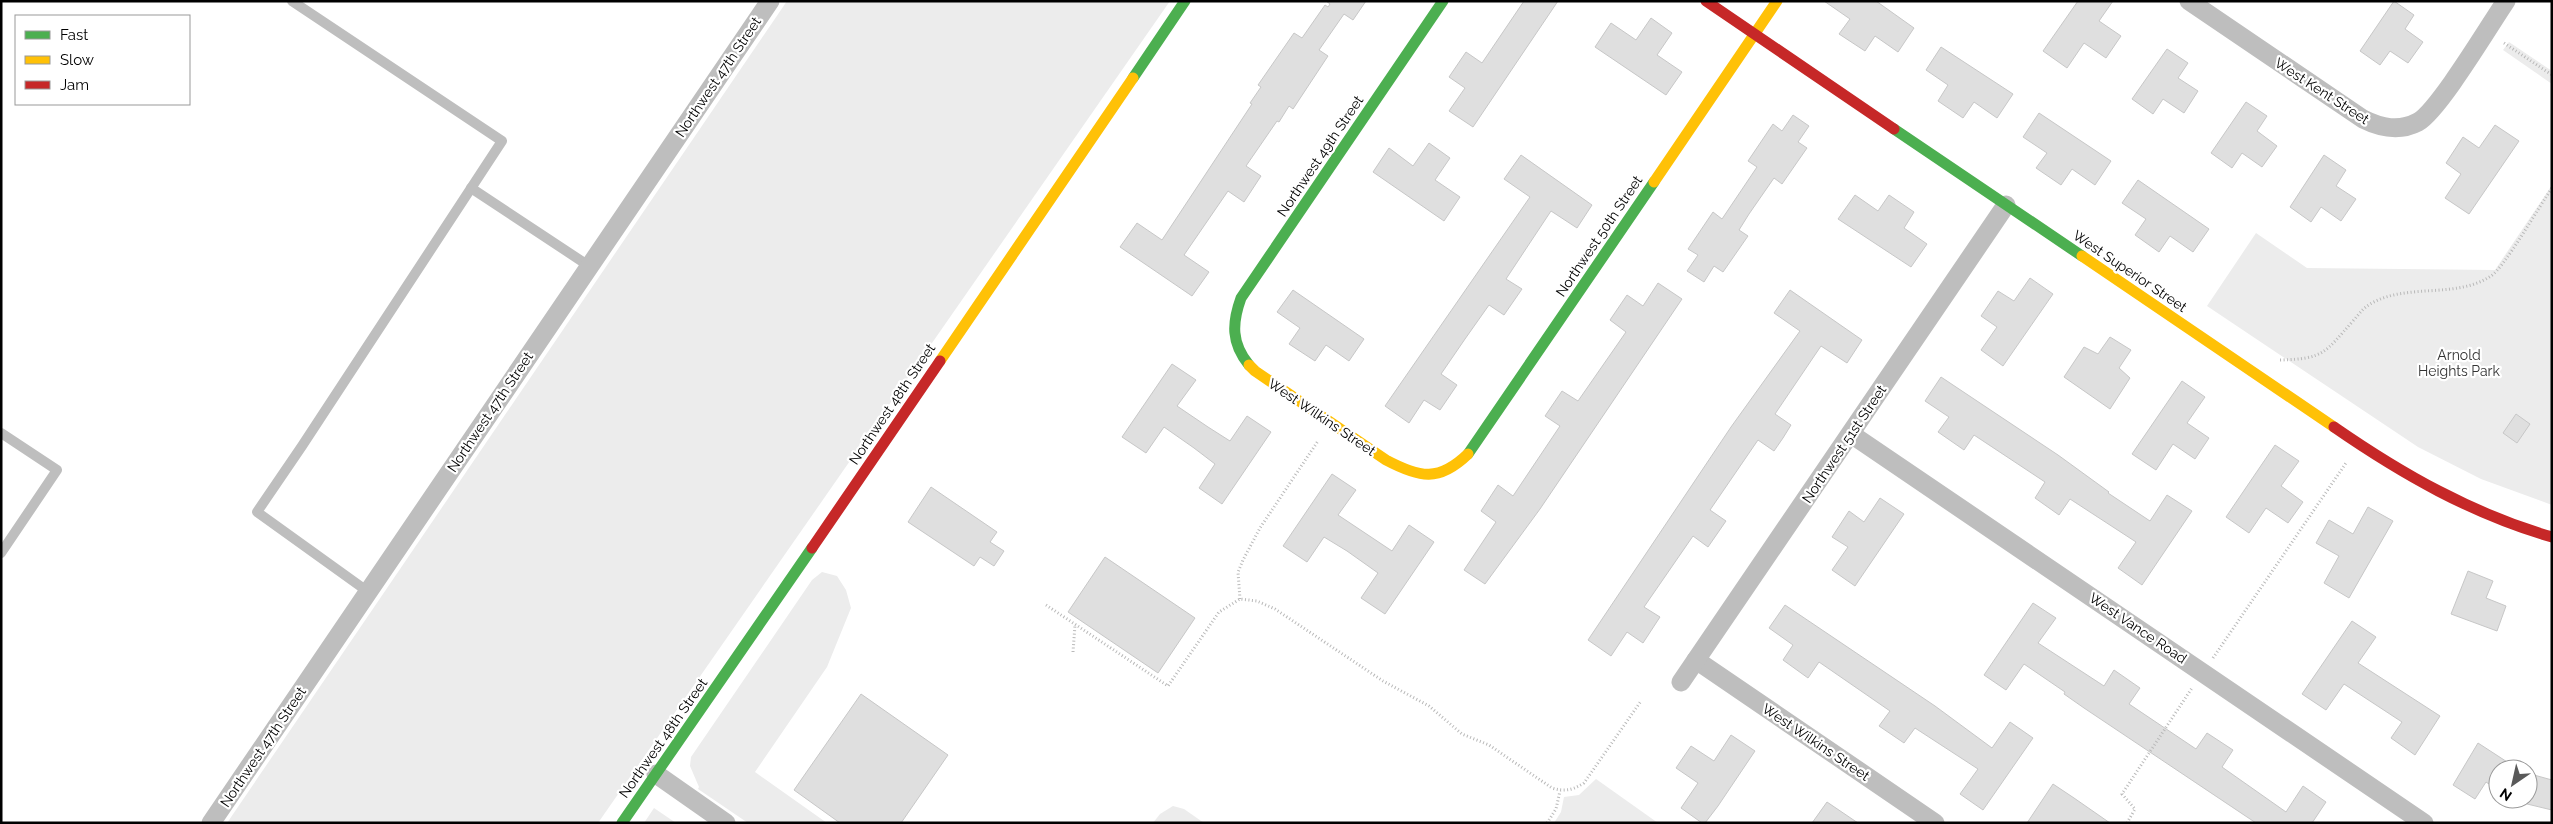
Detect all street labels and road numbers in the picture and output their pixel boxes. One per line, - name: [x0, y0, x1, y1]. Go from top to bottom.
- street label: Northwest 47th Street: [672, 14, 764, 140]
- street label: West Kent Street: [2272, 55, 2372, 128]
- street label: Northwest 49th Street: [1274, 92, 1367, 219]
- street label: Northwest 50th Street: [1553, 172, 1646, 300]
- street label: West Superior Street: [2070, 227, 2190, 315]
- street label: Northwest 48th Street: [846, 340, 939, 467]
- street label: Northwest 47th Street: [444, 349, 536, 475]
- street label: West Wilkins Street: [1265, 375, 1379, 459]
- street label: Northwest 51st Street: [1799, 382, 1890, 506]
- street label: West Vance Road: [2086, 589, 2190, 667]
- street label: Northwest 48th Street: [616, 675, 711, 801]
- street label: Northwest 47th Street: [217, 684, 309, 810]
- street label: West Wilkins Street: [1759, 700, 1873, 784]

